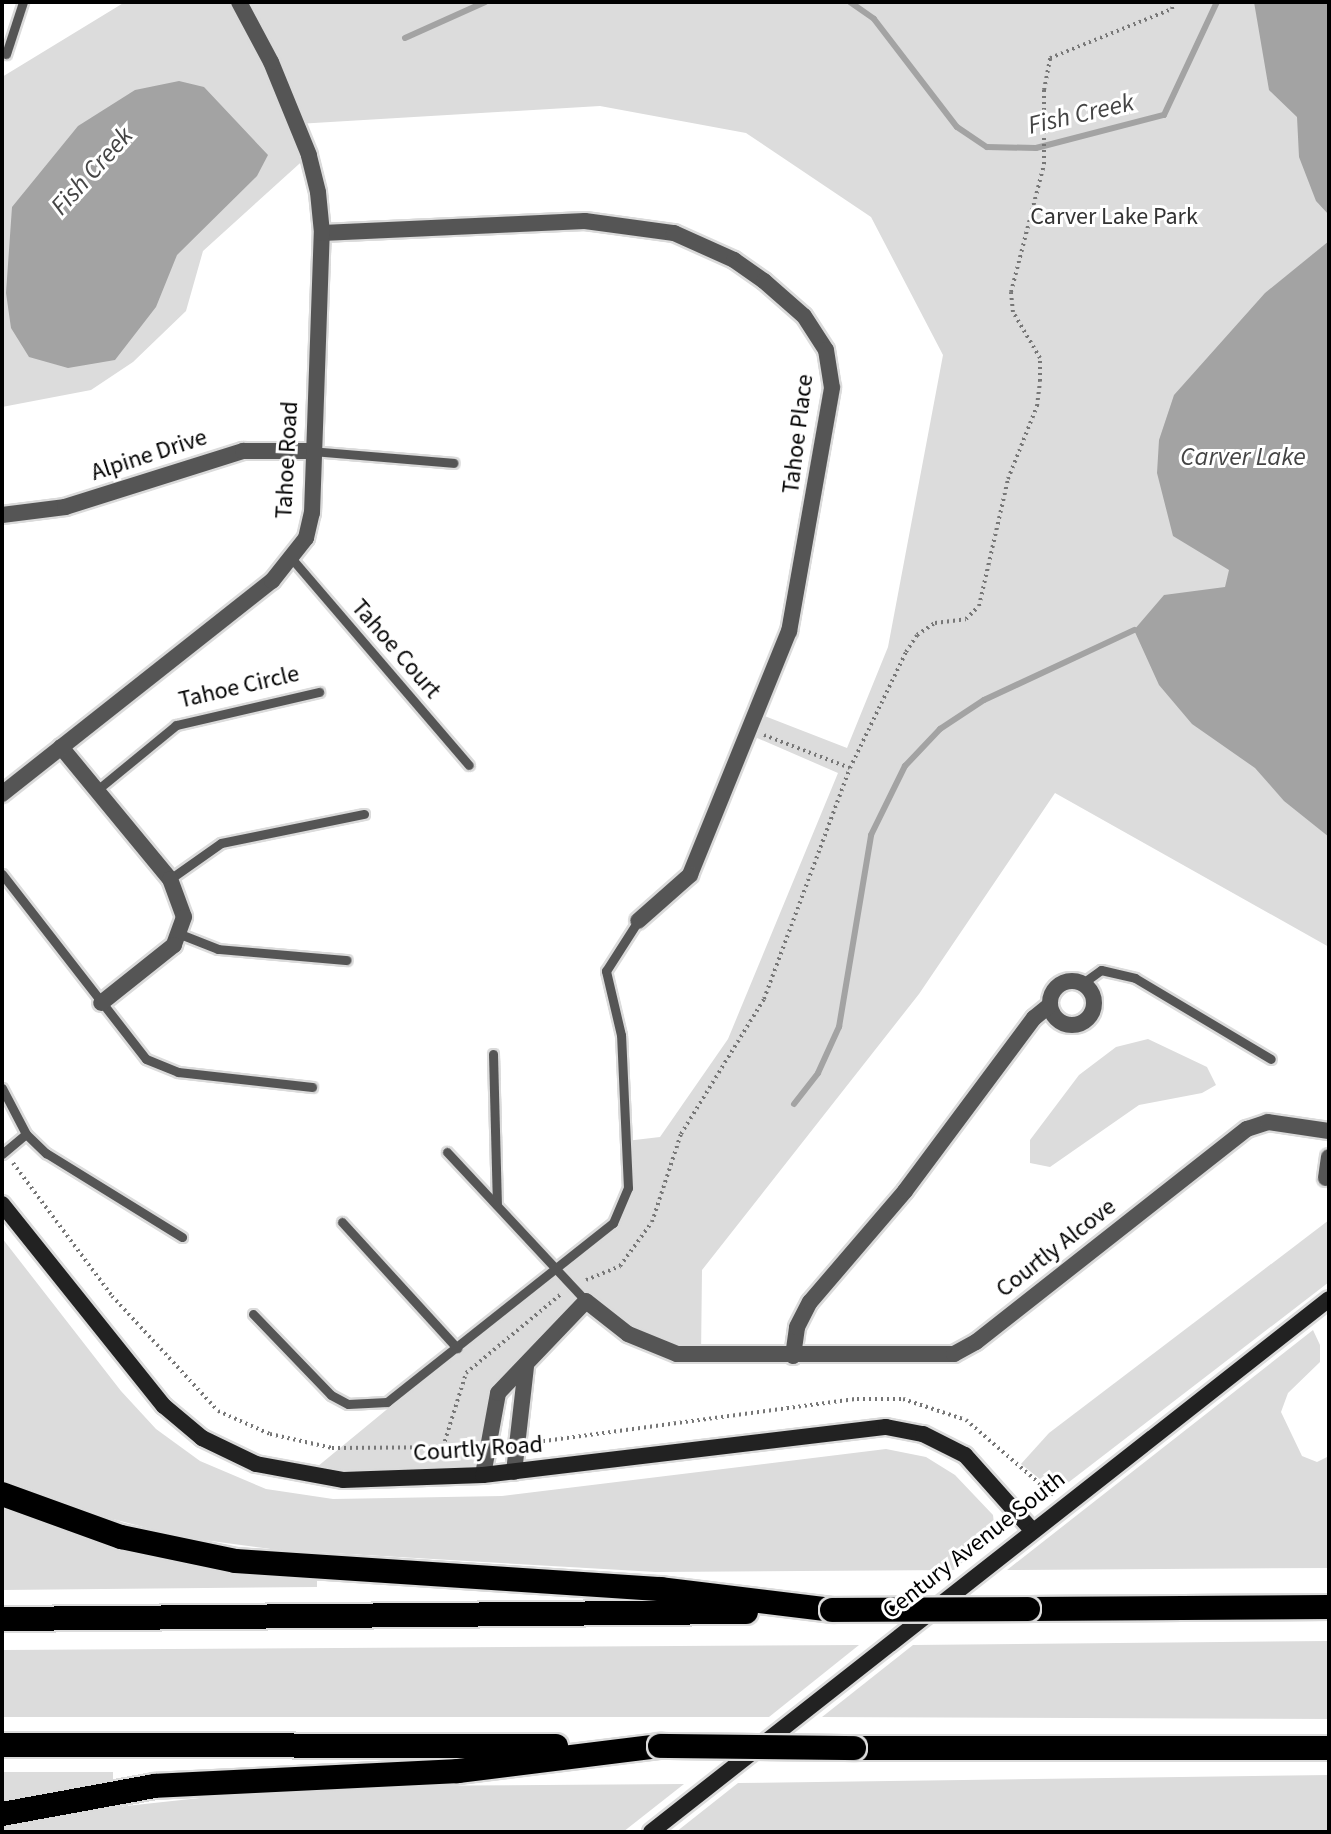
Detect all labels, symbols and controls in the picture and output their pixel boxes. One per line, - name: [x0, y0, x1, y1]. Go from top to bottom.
- water label: Fish Creek: [1025, 87, 1137, 141]
- water label: Fish Creek: [44, 120, 140, 222]
- park label: Carver Lake Park: [1030, 203, 1198, 231]
- street label: Tahoe Place: [776, 373, 820, 495]
- street label: Tahoe Road: [270, 401, 304, 519]
- street label: Alpine Drive: [87, 423, 211, 487]
- water label: Carver Lake: [1180, 441, 1306, 473]
- street label: Tahoe Court: [345, 593, 447, 705]
- street label: Tahoe Circle: [176, 659, 302, 715]
- street label: Courtly Alcove: [990, 1192, 1122, 1304]
- street label: Courtly Road: [412, 1430, 544, 1468]
- street label: Century Avenue South: [877, 1465, 1071, 1625]

